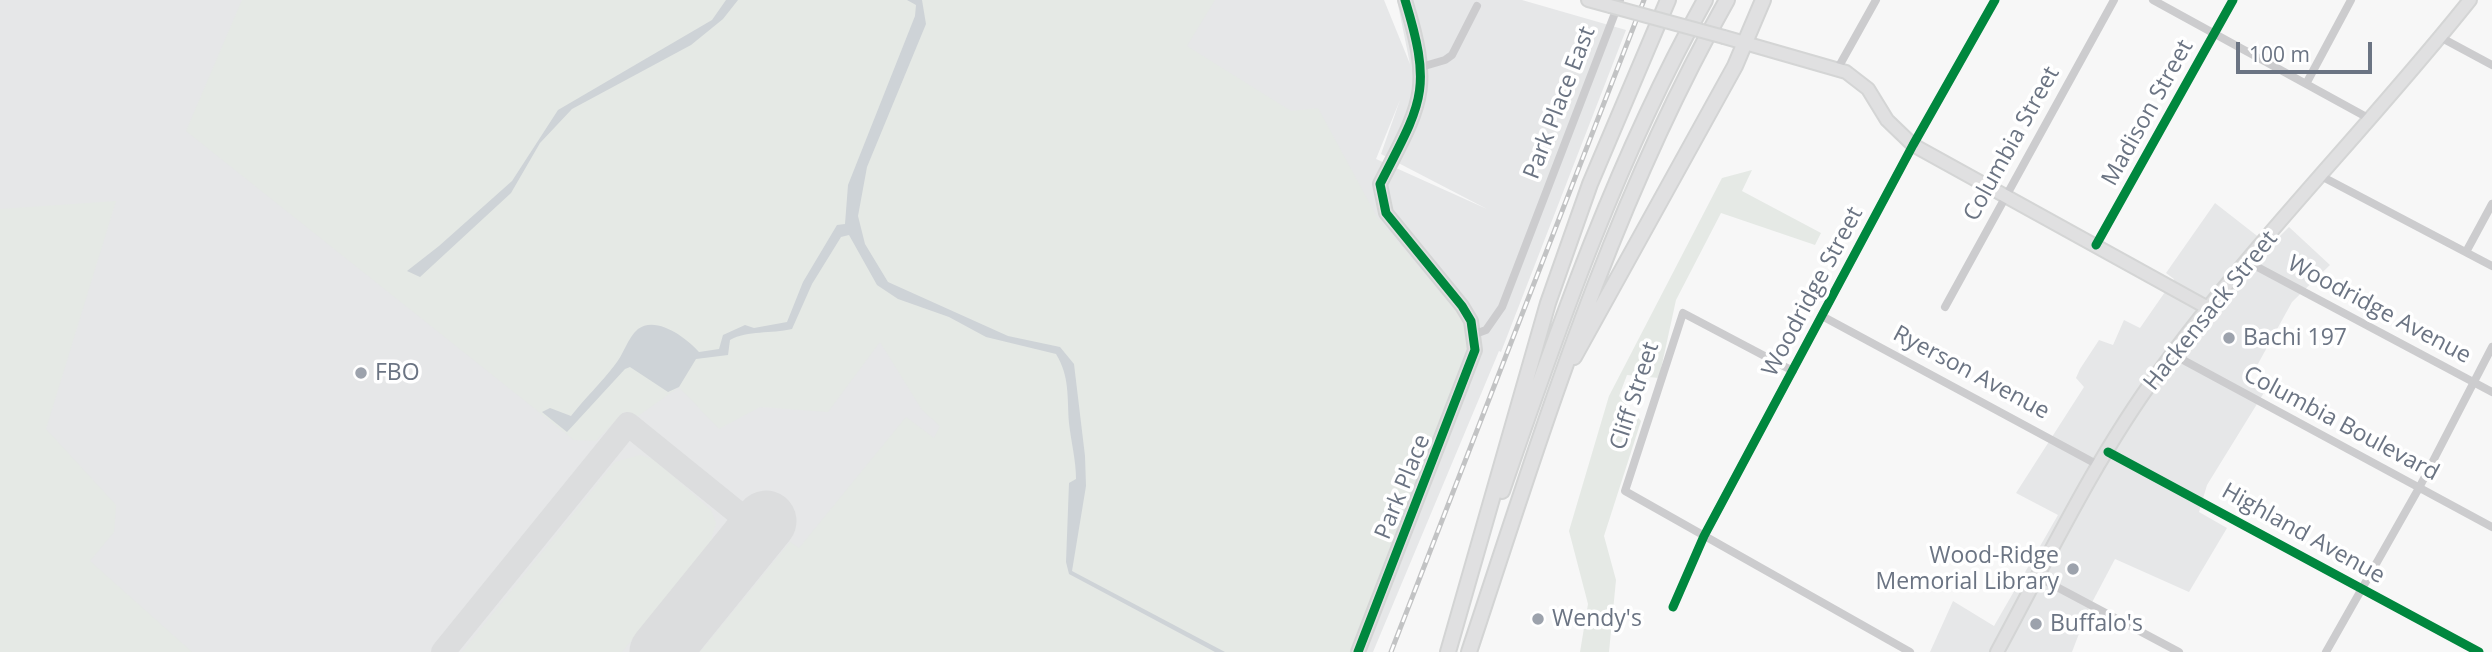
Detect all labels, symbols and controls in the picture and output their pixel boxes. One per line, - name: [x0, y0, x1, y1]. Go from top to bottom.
- street label: Park Place East: [1518, 23, 1602, 183]
- scale bar: [2240, 28, 2376, 72]
- street label: Madison Street: [2097, 35, 2199, 191]
- text: 100 m: [2249, 40, 2310, 68]
- street label: Columbia Street: [1958, 62, 2066, 226]
- street label: Woodridge Street: [1757, 203, 1869, 381]
- street label: Hackensack Street: [2138, 226, 2284, 396]
- street label: Woodridge Avenue: [2283, 250, 2475, 370]
- street label: Ryerson Avenue: [1888, 320, 2054, 426]
- place label: Bachi 197: [2243, 324, 2347, 352]
- marker: Bachi 197: [2221, 330, 2237, 346]
- street label: Cliff Street: [1605, 339, 1665, 453]
- place label: FBO: [375, 359, 420, 387]
- street label: Columbia Boulevard: [2239, 361, 2443, 487]
- marker: FBO: [353, 365, 369, 381]
- street label: Park Place: [1370, 431, 1436, 543]
- street label: Highland Avenue: [2217, 478, 2389, 590]
- place label: Wood-Ridge Memorial Library: [1876, 542, 2059, 596]
- marker: Wood-Ridge Memorial Library: [2065, 561, 2081, 577]
- place label: Wendy's: [1552, 605, 1642, 633]
- place label: Buffalo's: [2050, 610, 2143, 638]
- marker: Wendy's: [1530, 611, 1546, 627]
- marker: Buffalo's: [2028, 616, 2044, 632]

